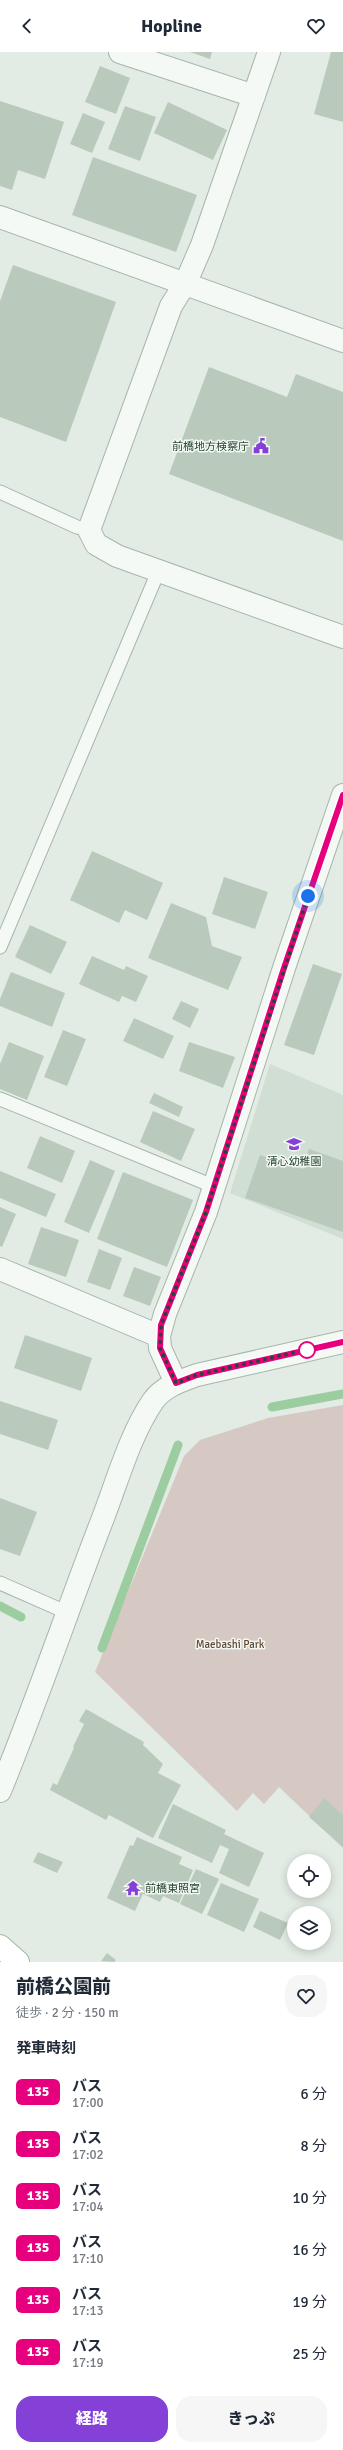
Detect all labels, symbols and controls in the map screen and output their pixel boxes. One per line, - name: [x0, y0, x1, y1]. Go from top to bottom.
- icon: back: [16, 15, 38, 37]
- text: Hopline: [141, 15, 202, 37]
- icon: heart: [305, 15, 327, 37]
- public building icon: 前橋地方検察庁: [252, 437, 270, 455]
- place label: 前橋地方検察庁: [172, 440, 249, 453]
- your location: [298, 886, 318, 906]
- school or university icon: 清心幼稚園: [285, 1135, 303, 1153]
- place label: 清心幼稚園: [267, 1155, 322, 1168]
- unlabelled marker: [298, 1341, 316, 1359]
- park label: Maebashi Park: [196, 1638, 265, 1651]
- map controls: [287, 1854, 331, 1950]
- button: locate: [287, 1854, 331, 1898]
- temple icon: 前橋東照宮: [124, 1879, 142, 1897]
- place label: 前橋東照宮: [145, 1882, 200, 1895]
- button: layers: [287, 1906, 331, 1950]
- text: 前橋公園前: [16, 1975, 111, 1999]
- button: heart: [285, 1975, 327, 2017]
- text: 徒歩 · 2 分 · 150 m: [16, 2005, 119, 2021]
- text: 発車時刻: [16, 2039, 76, 2057]
- text: バス: [72, 2077, 102, 2095]
- text: 135: [27, 2083, 49, 2100]
- text: 6 分: [301, 2085, 327, 2103]
- text: 17:00: [72, 2095, 104, 2111]
- text: バス: [72, 2129, 102, 2147]
- text: 135: [27, 2135, 49, 2152]
- text: 8 分: [301, 2137, 327, 2155]
- text: 17:02: [72, 2147, 104, 2163]
- text: バス: [72, 2181, 102, 2199]
- text: 135: [27, 2187, 49, 2204]
- text: 10 分: [293, 2189, 327, 2207]
- text: 17:04: [72, 2199, 104, 2215]
- text: バス: [72, 2233, 102, 2251]
- text: 135: [27, 2239, 49, 2256]
- text: 16 分: [293, 2241, 327, 2259]
- text: 17:10: [72, 2251, 104, 2267]
- text: バス: [72, 2285, 102, 2303]
- text: 135: [27, 2291, 49, 2308]
- text: 19 分: [293, 2293, 327, 2311]
- text: 17:13: [72, 2303, 104, 2319]
- text: バス: [72, 2337, 102, 2355]
- text: 135: [27, 2343, 49, 2360]
- text: 25 分: [293, 2345, 327, 2363]
- text: 17:19: [72, 2355, 104, 2371]
- button: 経路: [16, 2396, 168, 2442]
- button: きっぷ: [176, 2396, 327, 2442]

